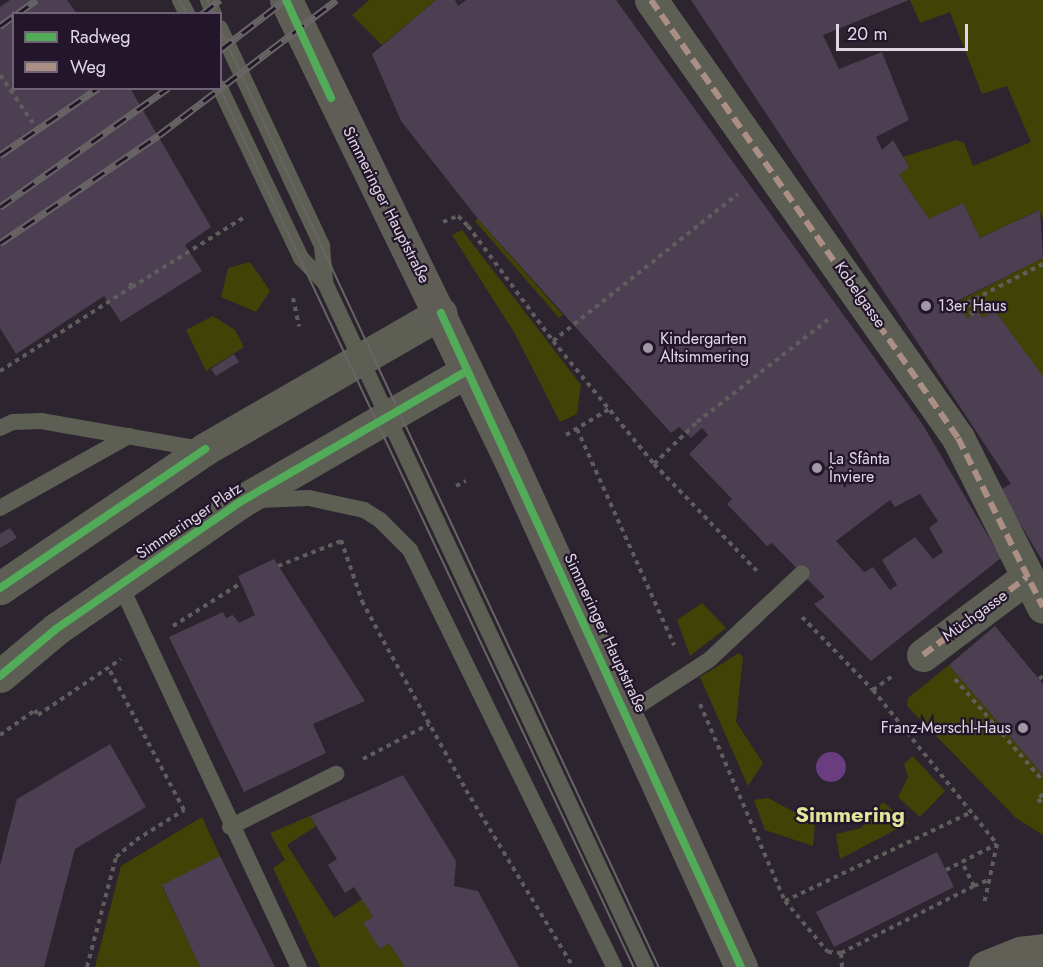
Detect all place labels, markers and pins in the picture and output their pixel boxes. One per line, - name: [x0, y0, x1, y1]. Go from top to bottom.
- place label: 13er Haus: [938, 296, 1006, 316]
- marker: 13er Haus: [919, 299, 933, 313]
- place label: Kindergarten Altsimmering: [660, 329, 749, 367]
- marker: Kindergarten Altsimmering: [641, 341, 655, 355]
- place label: La Sfânta Înviere: [829, 449, 890, 487]
- marker: La Sfânta Înviere: [810, 461, 824, 475]
- place label: Franz-Merschl-Haus: [881, 718, 1011, 738]
- marker: Franz-Merschl-Haus: [1016, 721, 1030, 735]

